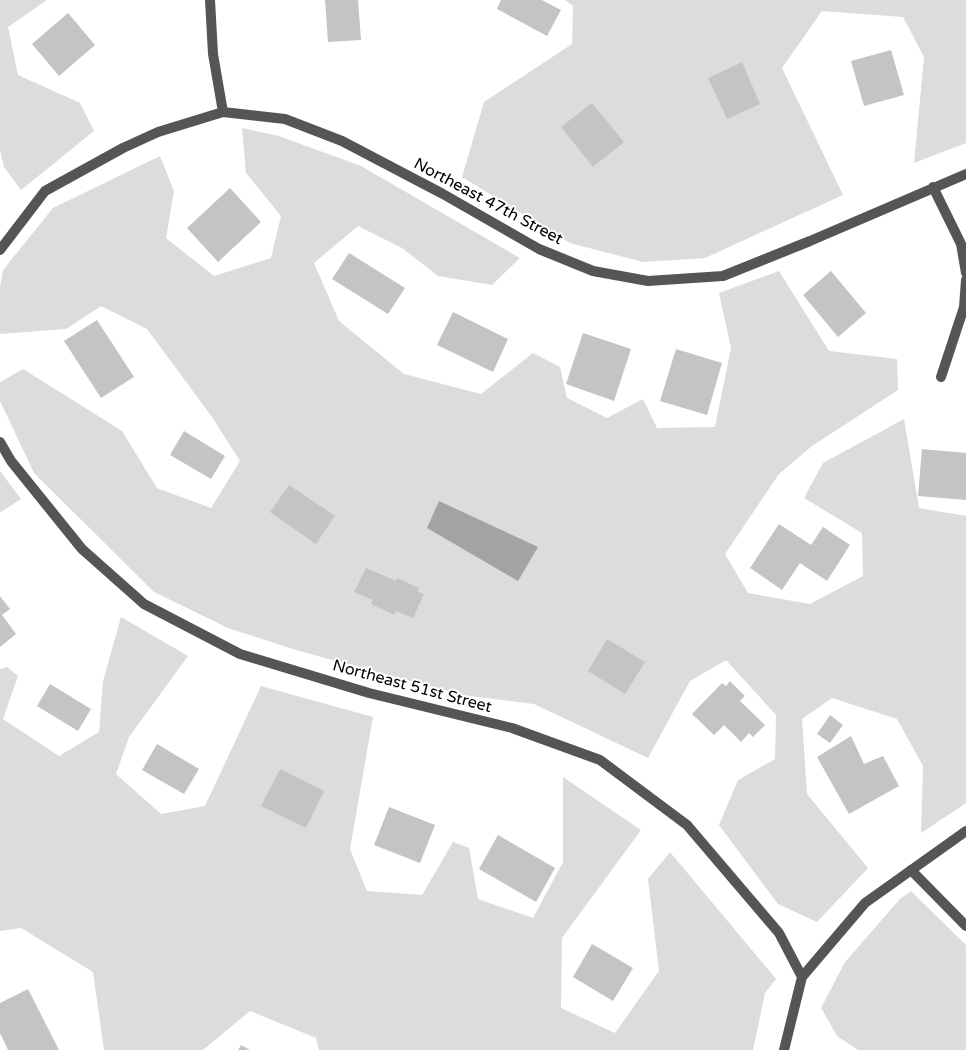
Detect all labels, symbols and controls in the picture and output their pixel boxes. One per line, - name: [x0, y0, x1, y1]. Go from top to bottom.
- street label: Northeast 47th Street: [410, 155, 566, 249]
- street label: Northeast 51st Street: [330, 657, 494, 717]

